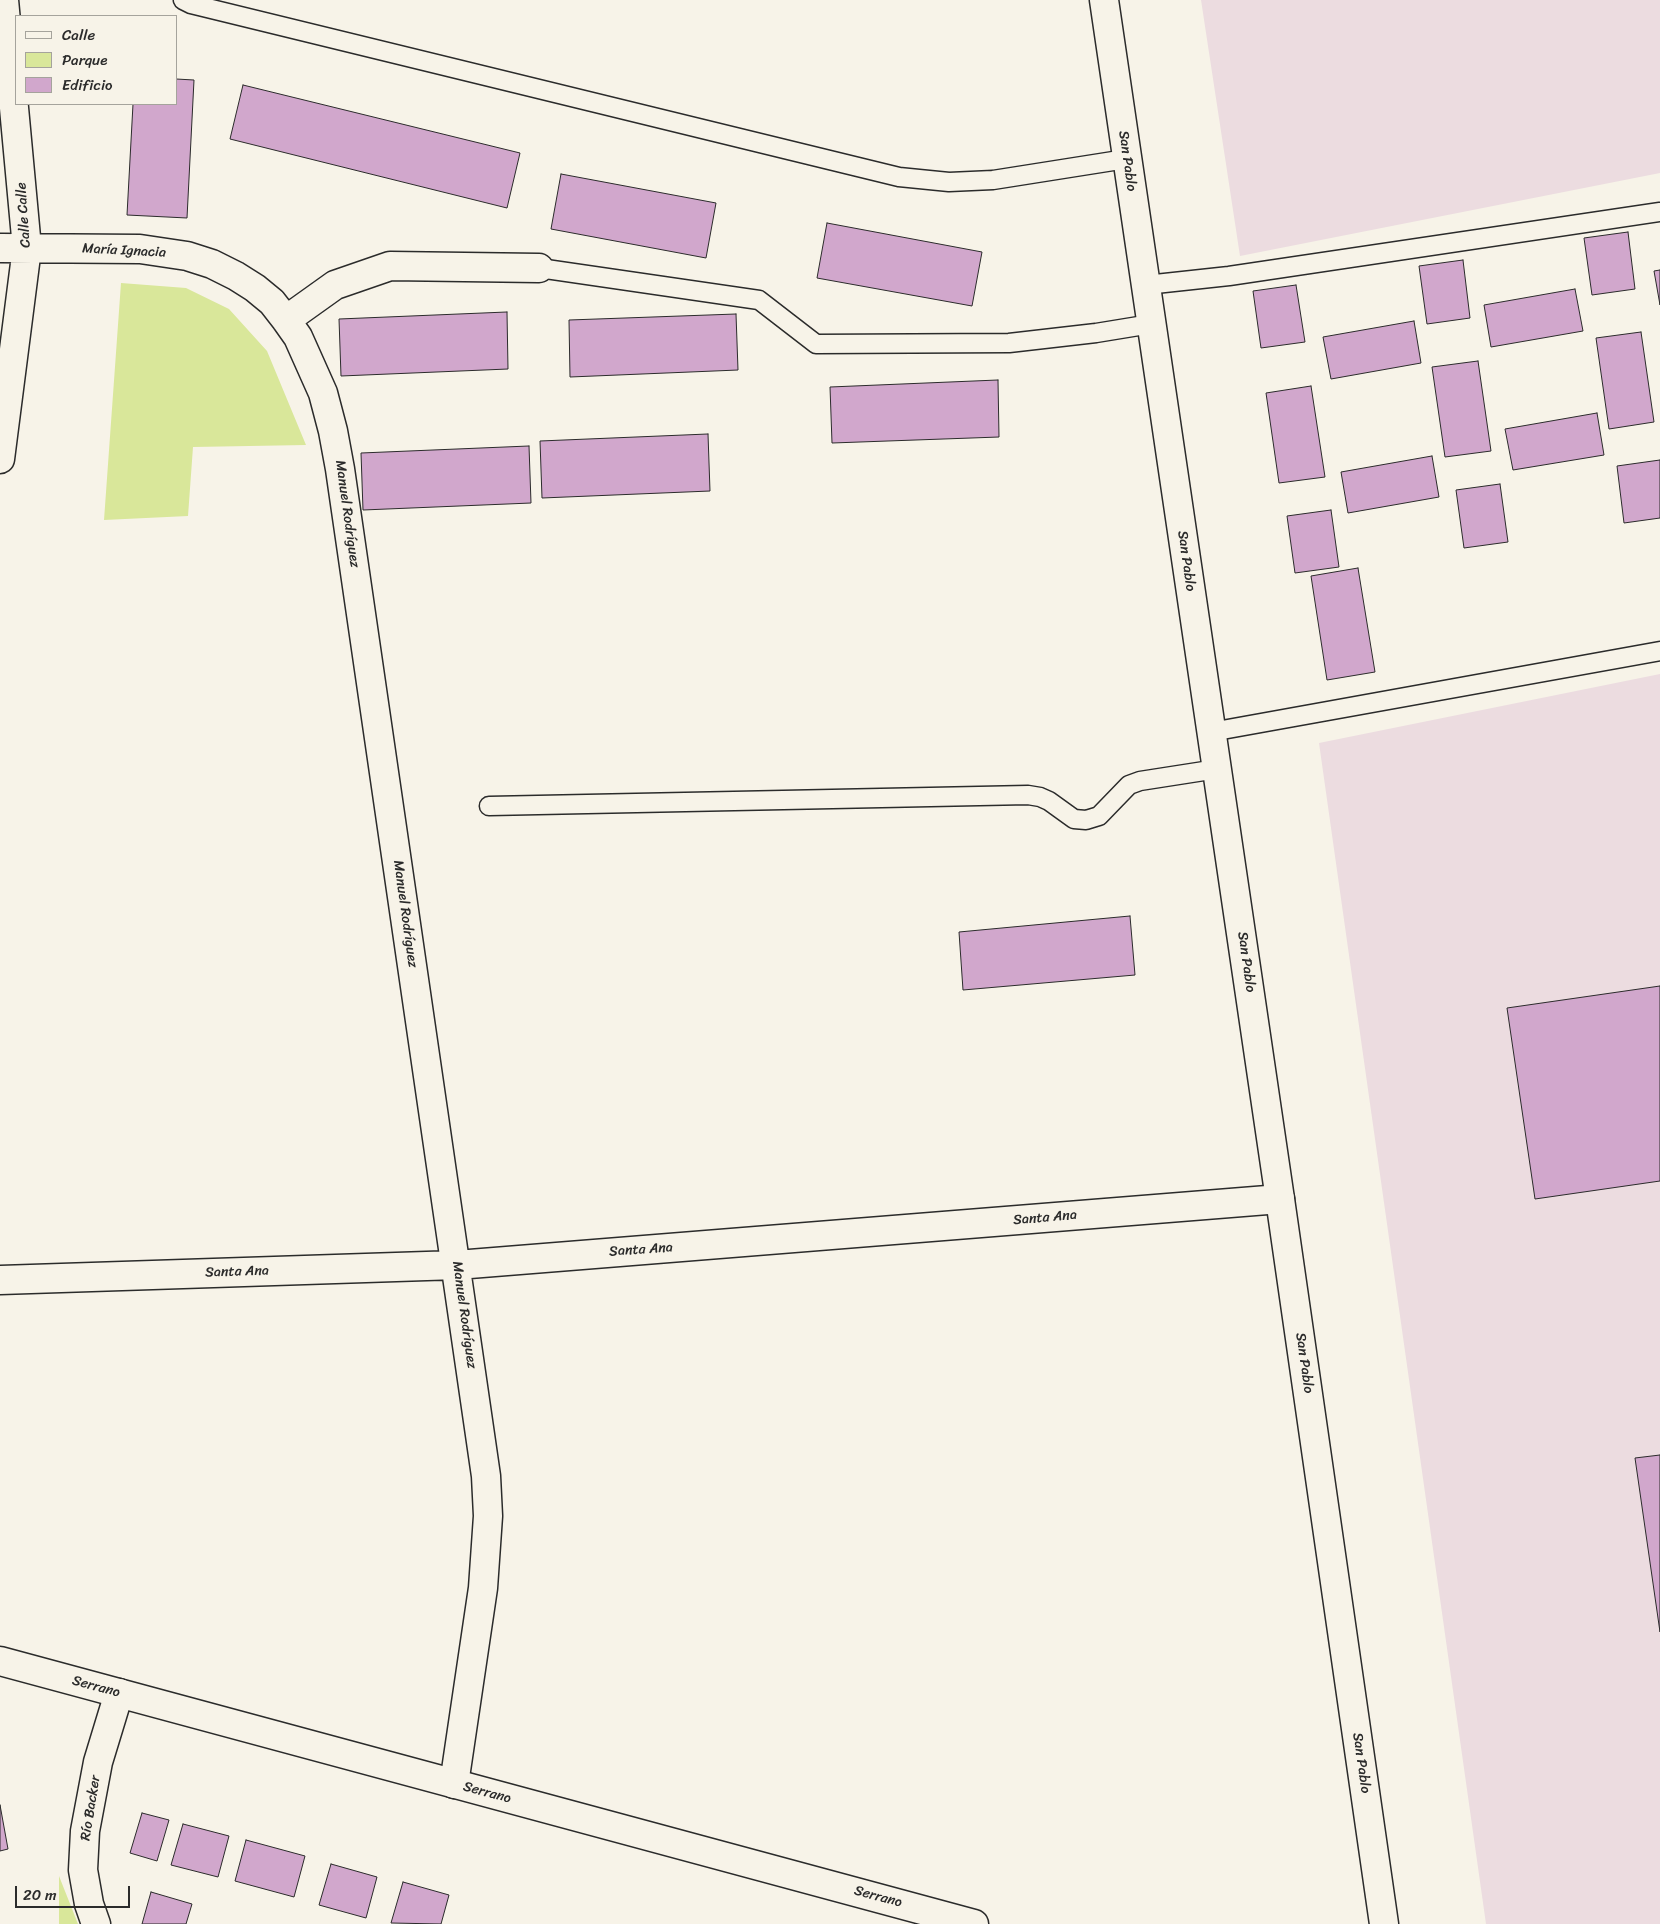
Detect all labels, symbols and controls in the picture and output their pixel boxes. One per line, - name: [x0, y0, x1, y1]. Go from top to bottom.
- legend: [15, 15, 178, 105]
- text: Calle: [62, 22, 95, 48]
- text: Parque: [62, 47, 107, 73]
- text: Edificio: [62, 72, 113, 98]
- street label: San Pablo: [1114, 129, 1140, 193]
- street label: Calle Calle: [13, 182, 35, 248]
- street label: María Ignacia: [82, 240, 166, 262]
- street label: Manuel Rodríguez: [331, 459, 363, 569]
- street label: San Pablo: [1173, 529, 1199, 593]
- street label: Manuel Rodríguez: [389, 859, 421, 969]
- street label: San Pablo: [1233, 930, 1259, 994]
- street label: Santa Ana: [1012, 1207, 1078, 1229]
- street label: Santa Ana: [609, 1239, 673, 1261]
- street label: Manuel Rodríguez: [448, 1260, 480, 1370]
- street label: Santa Ana: [205, 1262, 269, 1282]
- street label: San Pablo: [1291, 1331, 1317, 1395]
- street label: Serrano: [70, 1673, 122, 1701]
- street label: San Pablo: [1348, 1731, 1374, 1795]
- street label: Río Backer: [78, 1774, 104, 1842]
- street label: Serrano: [461, 1779, 513, 1807]
- scale bar: [18, 1876, 132, 1908]
- text: 20 m: [23, 1882, 57, 1908]
- street label: Serrano: [852, 1883, 904, 1911]

